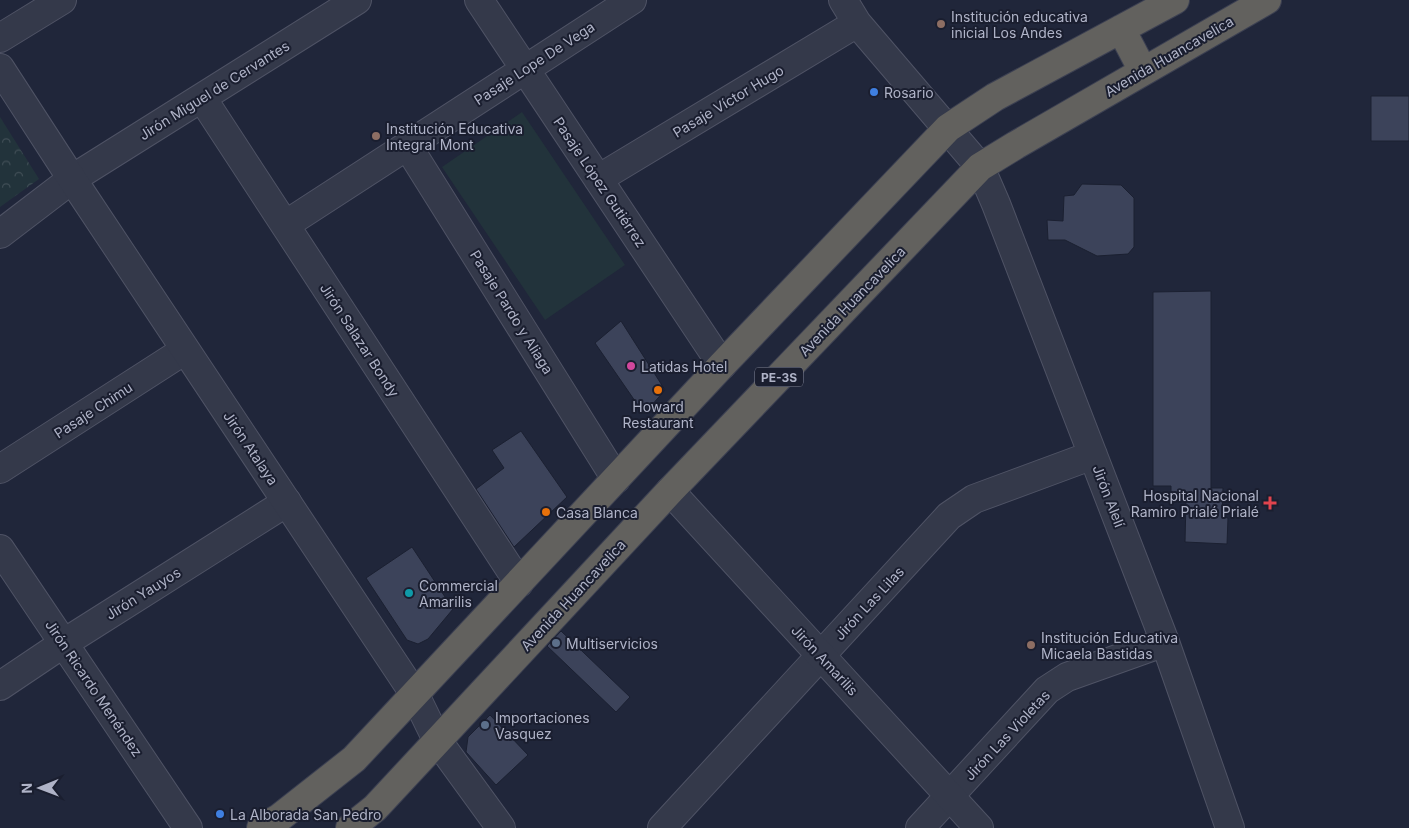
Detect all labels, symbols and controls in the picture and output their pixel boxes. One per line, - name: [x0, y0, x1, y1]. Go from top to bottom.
- place label: Institución educativa inicial Los Andes: [951, 8, 1088, 41]
- street label: Avenida Huancavelica: [1102, 12, 1236, 100]
- street label: Pasaje Lope De Vega: [471, 18, 597, 108]
- marker: Institución educativa inicial Los Andes: [935, 18, 947, 30]
- street label: Jirón Miguel de Cervantes: [136, 37, 292, 143]
- street label: Pasaje Víctor Hugo: [669, 61, 787, 141]
- place label: Rosario: [884, 84, 934, 101]
- marker: Rosario: [868, 86, 880, 98]
- street label: Pasaje López Gutiérrez: [550, 114, 650, 250]
- place label: Institución Educativa Integral Mont: [386, 120, 523, 153]
- marker: Institución Educativa Integral Mont: [370, 130, 382, 142]
- street label: Avenida Huancavelica: [795, 243, 909, 359]
- street label: Pasaje Pardo y Aliaga: [467, 247, 557, 377]
- street label: Jirón Salazar Bondy: [317, 280, 403, 400]
- place label: Latidas Hotel: [641, 358, 727, 375]
- marker: Latidas Hotel: [625, 360, 637, 372]
- road number: PE-3S: [755, 368, 803, 387]
- street label: Pasaje Chimu: [51, 378, 135, 442]
- marker: Howard Restaurant: [652, 384, 664, 396]
- place label: Howard Restaurant: [622, 398, 694, 431]
- street label: Jirón Atalaya: [220, 408, 282, 488]
- street label: Jirón Alelí: [1089, 463, 1129, 530]
- place label: Hospital Nacional Ramiro Prialé Prialé: [1131, 487, 1259, 520]
- marker: Hospital Nacional Ramiro Prialé Prialé: [1263, 496, 1277, 510]
- place label: Casa Blanca: [556, 504, 638, 521]
- marker: Casa Blanca: [540, 506, 552, 518]
- street label: Avenida Huancavelica: [517, 536, 629, 654]
- street label: Jirón Yauyos: [102, 563, 184, 623]
- street label: Jirón Las Lilas: [831, 563, 907, 643]
- place label: Commercial Amarilis: [419, 577, 498, 610]
- marker: Commercial Amarilis: [403, 587, 415, 599]
- street label: Jirón Ricardo Menéndez: [42, 616, 146, 760]
- street label: Jirón Amarilis: [788, 621, 862, 699]
- place label: Institución Educativa Micaela Bastidas: [1041, 629, 1178, 662]
- place label: Multiservicios: [566, 635, 658, 652]
- marker: Multiservicios: [550, 637, 562, 649]
- marker: Institución Educativa Micaela Bastidas: [1025, 639, 1037, 651]
- street label: Jirón Las Violetas: [961, 686, 1053, 784]
- place label: Importaciones Vasquez: [495, 709, 590, 742]
- marker: Importaciones Vasquez: [479, 719, 491, 731]
- north arrow: [15, 763, 65, 813]
- text: N: [18, 783, 35, 794]
- place label: La Alborada San Pedro: [230, 806, 381, 823]
- marker: La Alborada San Pedro: [214, 808, 226, 820]

